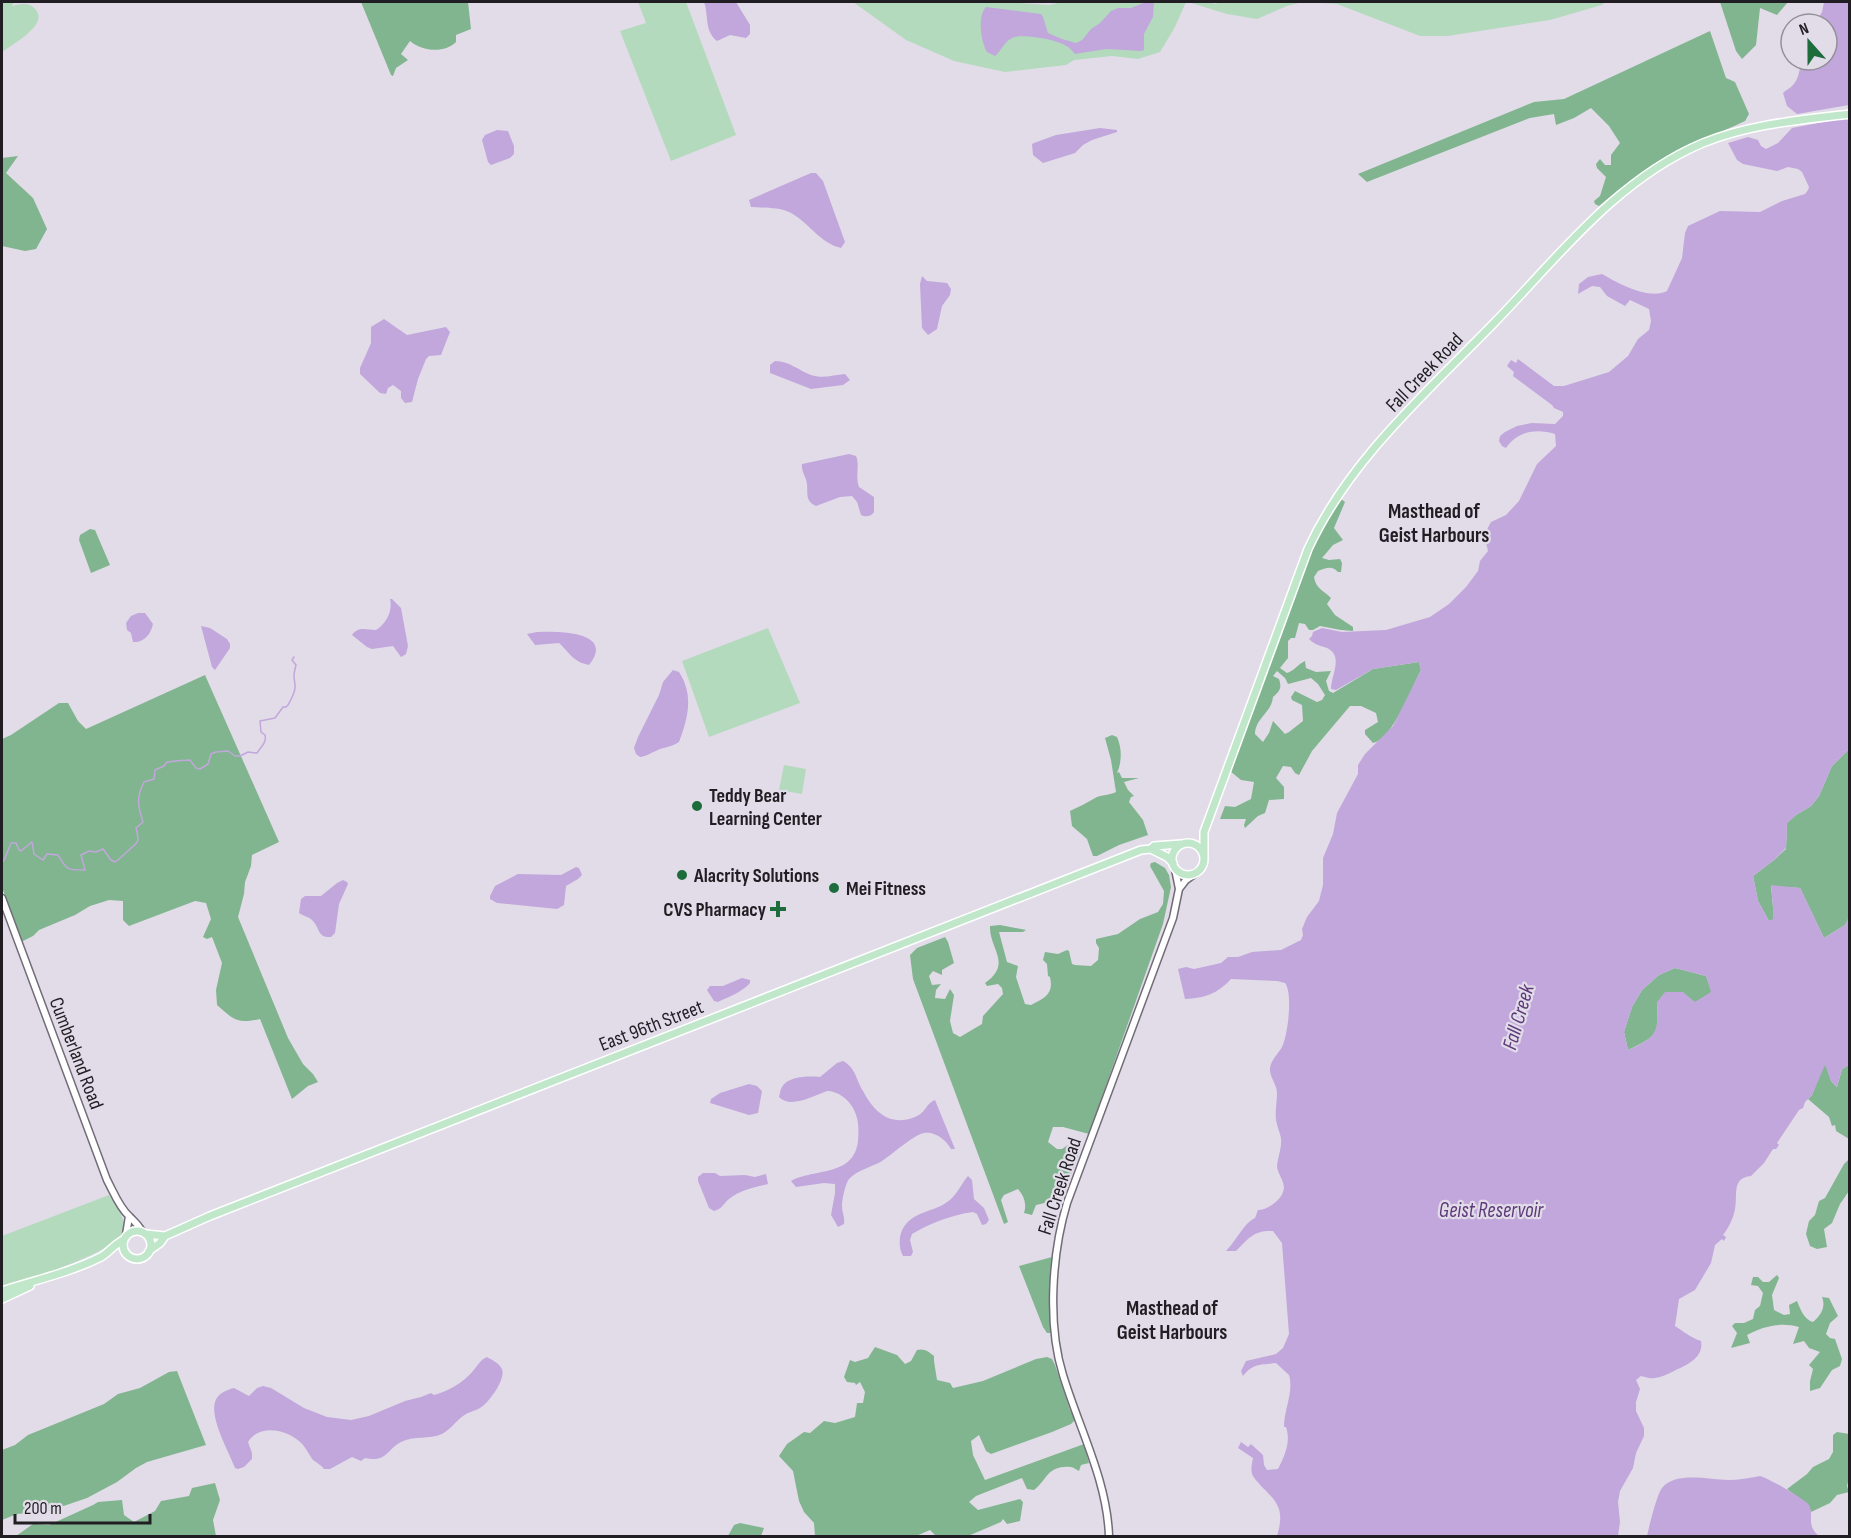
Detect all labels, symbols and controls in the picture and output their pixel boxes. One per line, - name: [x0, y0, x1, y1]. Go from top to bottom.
- north arrow: [1779, 12, 1839, 72]
- text: N: [1797, 19, 1812, 40]
- street label: Fall Creek Road: [1381, 328, 1468, 417]
- district label: Masthead of Geist Harbours: [1379, 499, 1489, 548]
- place label: Teddy Bear Learning Center: [709, 784, 822, 831]
- marker: Teddy Bear Learning Center: [690, 799, 704, 813]
- place label: Alacrity Solutions: [693, 864, 820, 888]
- marker: Alacrity Solutions: [675, 868, 689, 882]
- place label: Mei Fitness: [846, 877, 926, 901]
- marker: Mei Fitness: [827, 881, 841, 895]
- place label: CVS Pharmacy: [663, 898, 767, 922]
- marker: CVS Pharmacy: [771, 902, 785, 916]
- water label: Fall Creek: [1497, 981, 1540, 1053]
- street label: Cumberland Road: [44, 994, 108, 1113]
- street label: East 96th Street: [596, 995, 707, 1057]
- street label: Fall Creek Road: [1033, 1135, 1087, 1238]
- water label: Geist Reservoir: [1439, 1198, 1544, 1223]
- district label: Masthead of Geist Harbours: [1117, 1296, 1227, 1345]
- scale bar: [15, 1487, 150, 1525]
- text: 200 m: [24, 1498, 62, 1519]

